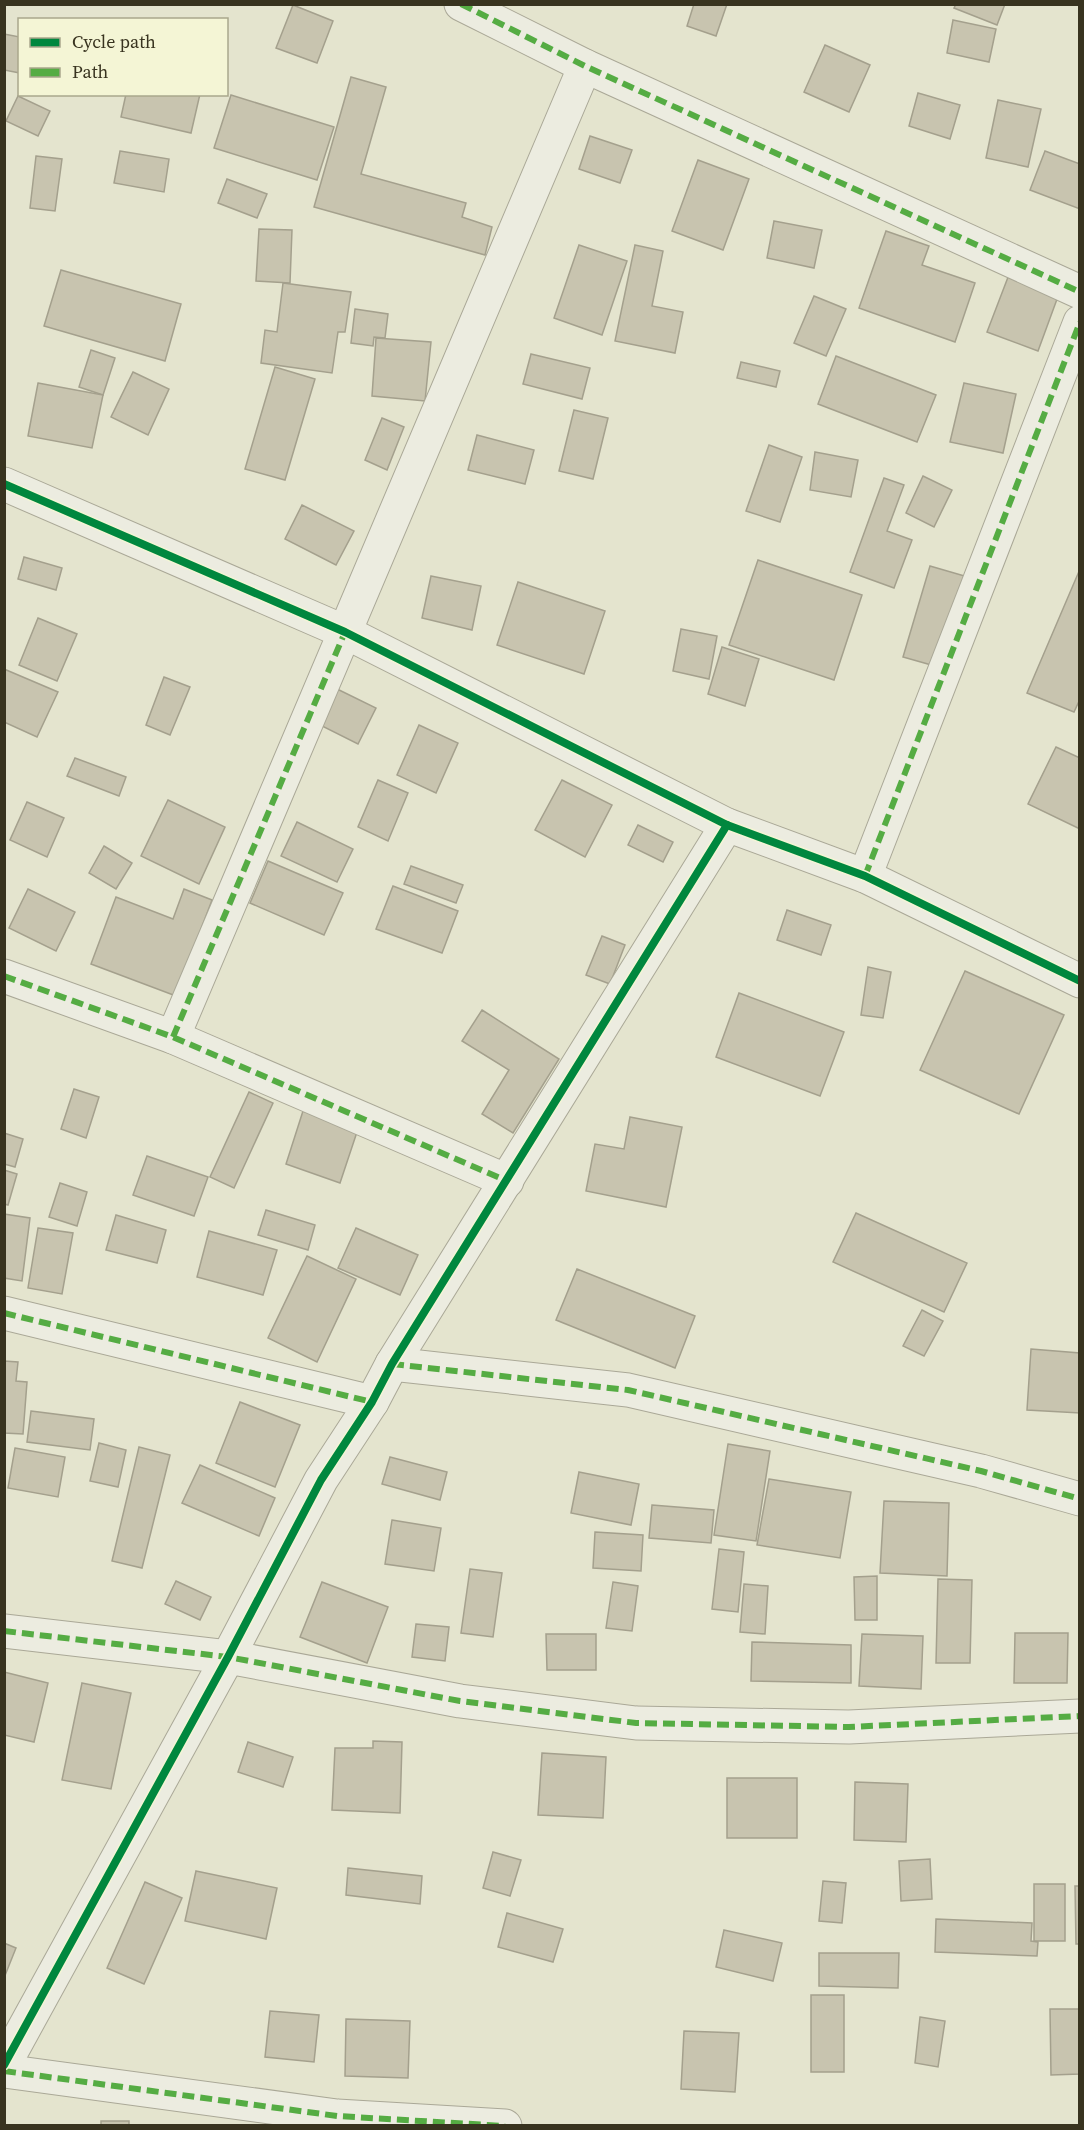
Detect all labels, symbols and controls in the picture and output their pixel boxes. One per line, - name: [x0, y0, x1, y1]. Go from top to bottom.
- legend: [18, 18, 228, 96]
- text: Cycle path: [72, 29, 156, 54]
- text: Path: [72, 59, 109, 84]

